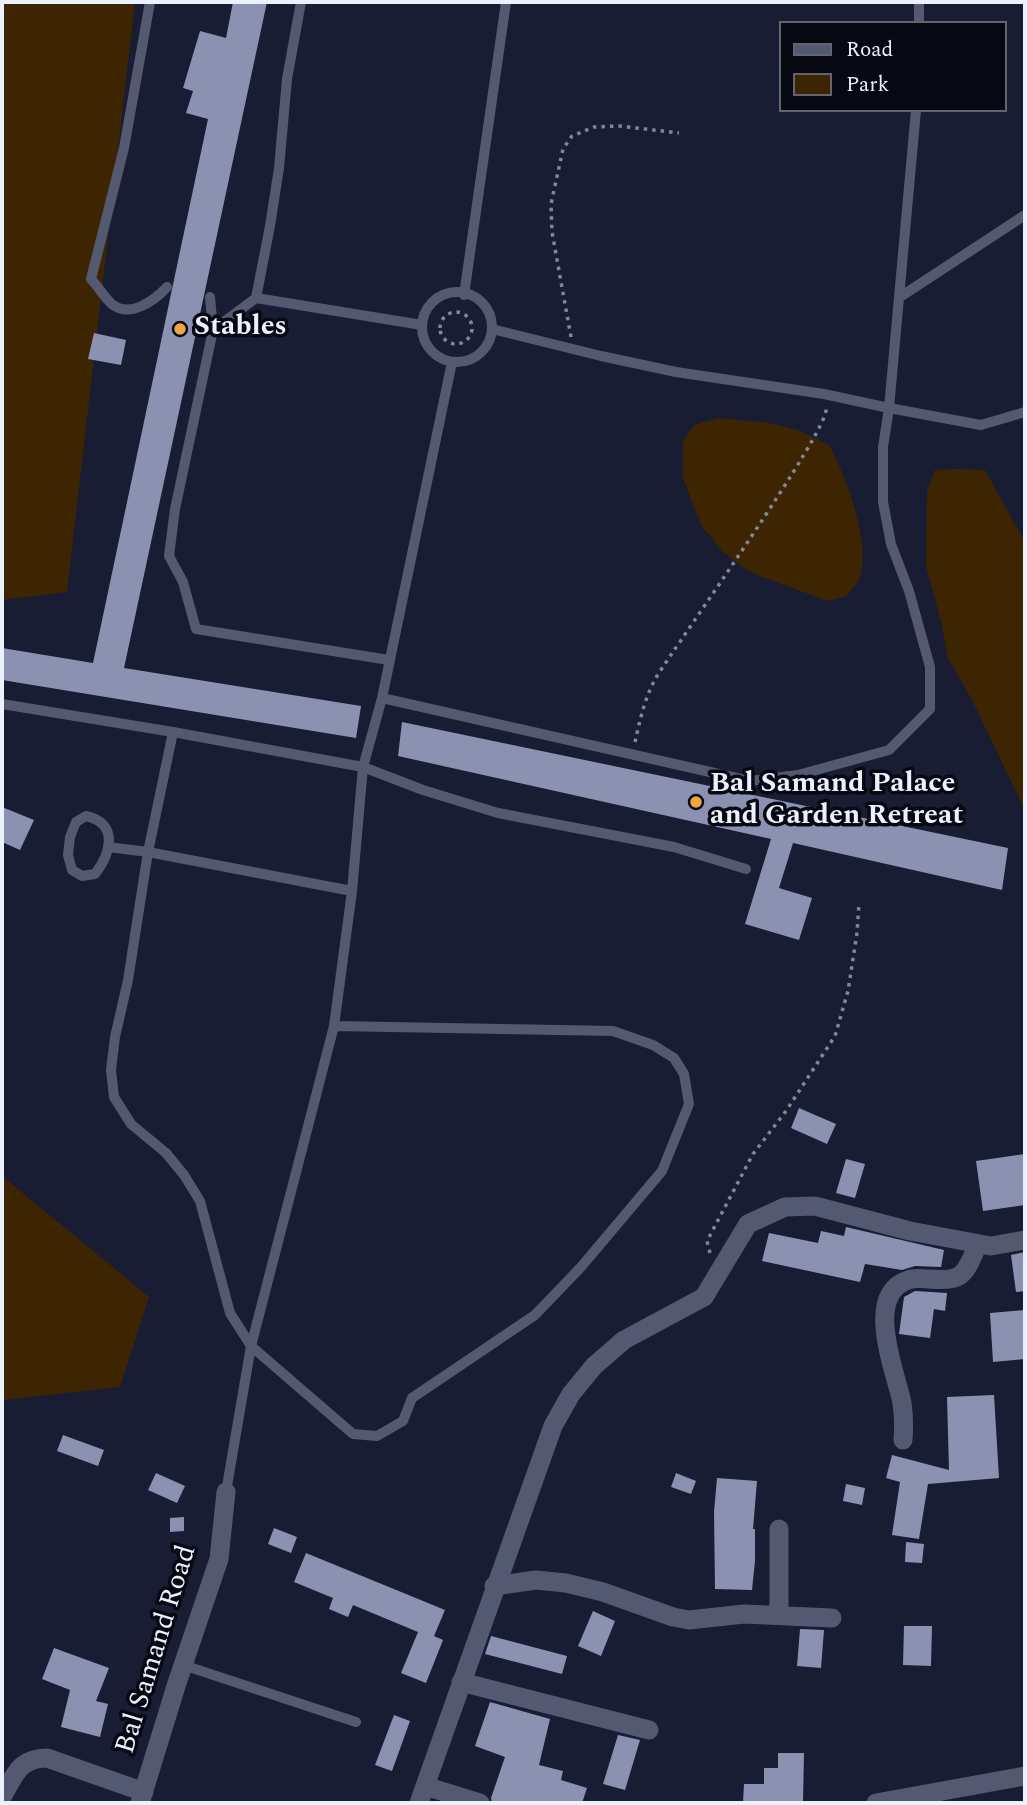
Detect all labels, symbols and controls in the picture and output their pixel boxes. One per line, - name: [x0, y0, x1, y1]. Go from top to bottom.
- legend: [778, 21, 1006, 112]
- text: Road: [846, 34, 893, 66]
- text: Park: [846, 69, 889, 101]
- place label: Stables: [194, 312, 287, 346]
- marker: Stables: [172, 321, 188, 337]
- place label: Bal Samand Palace and Garden Retreat: [710, 769, 963, 835]
- marker: Bal Samand Palace and Garden Retreat: [688, 794, 704, 810]
- street label: Bal Samand Road: [110, 1542, 206, 1758]

